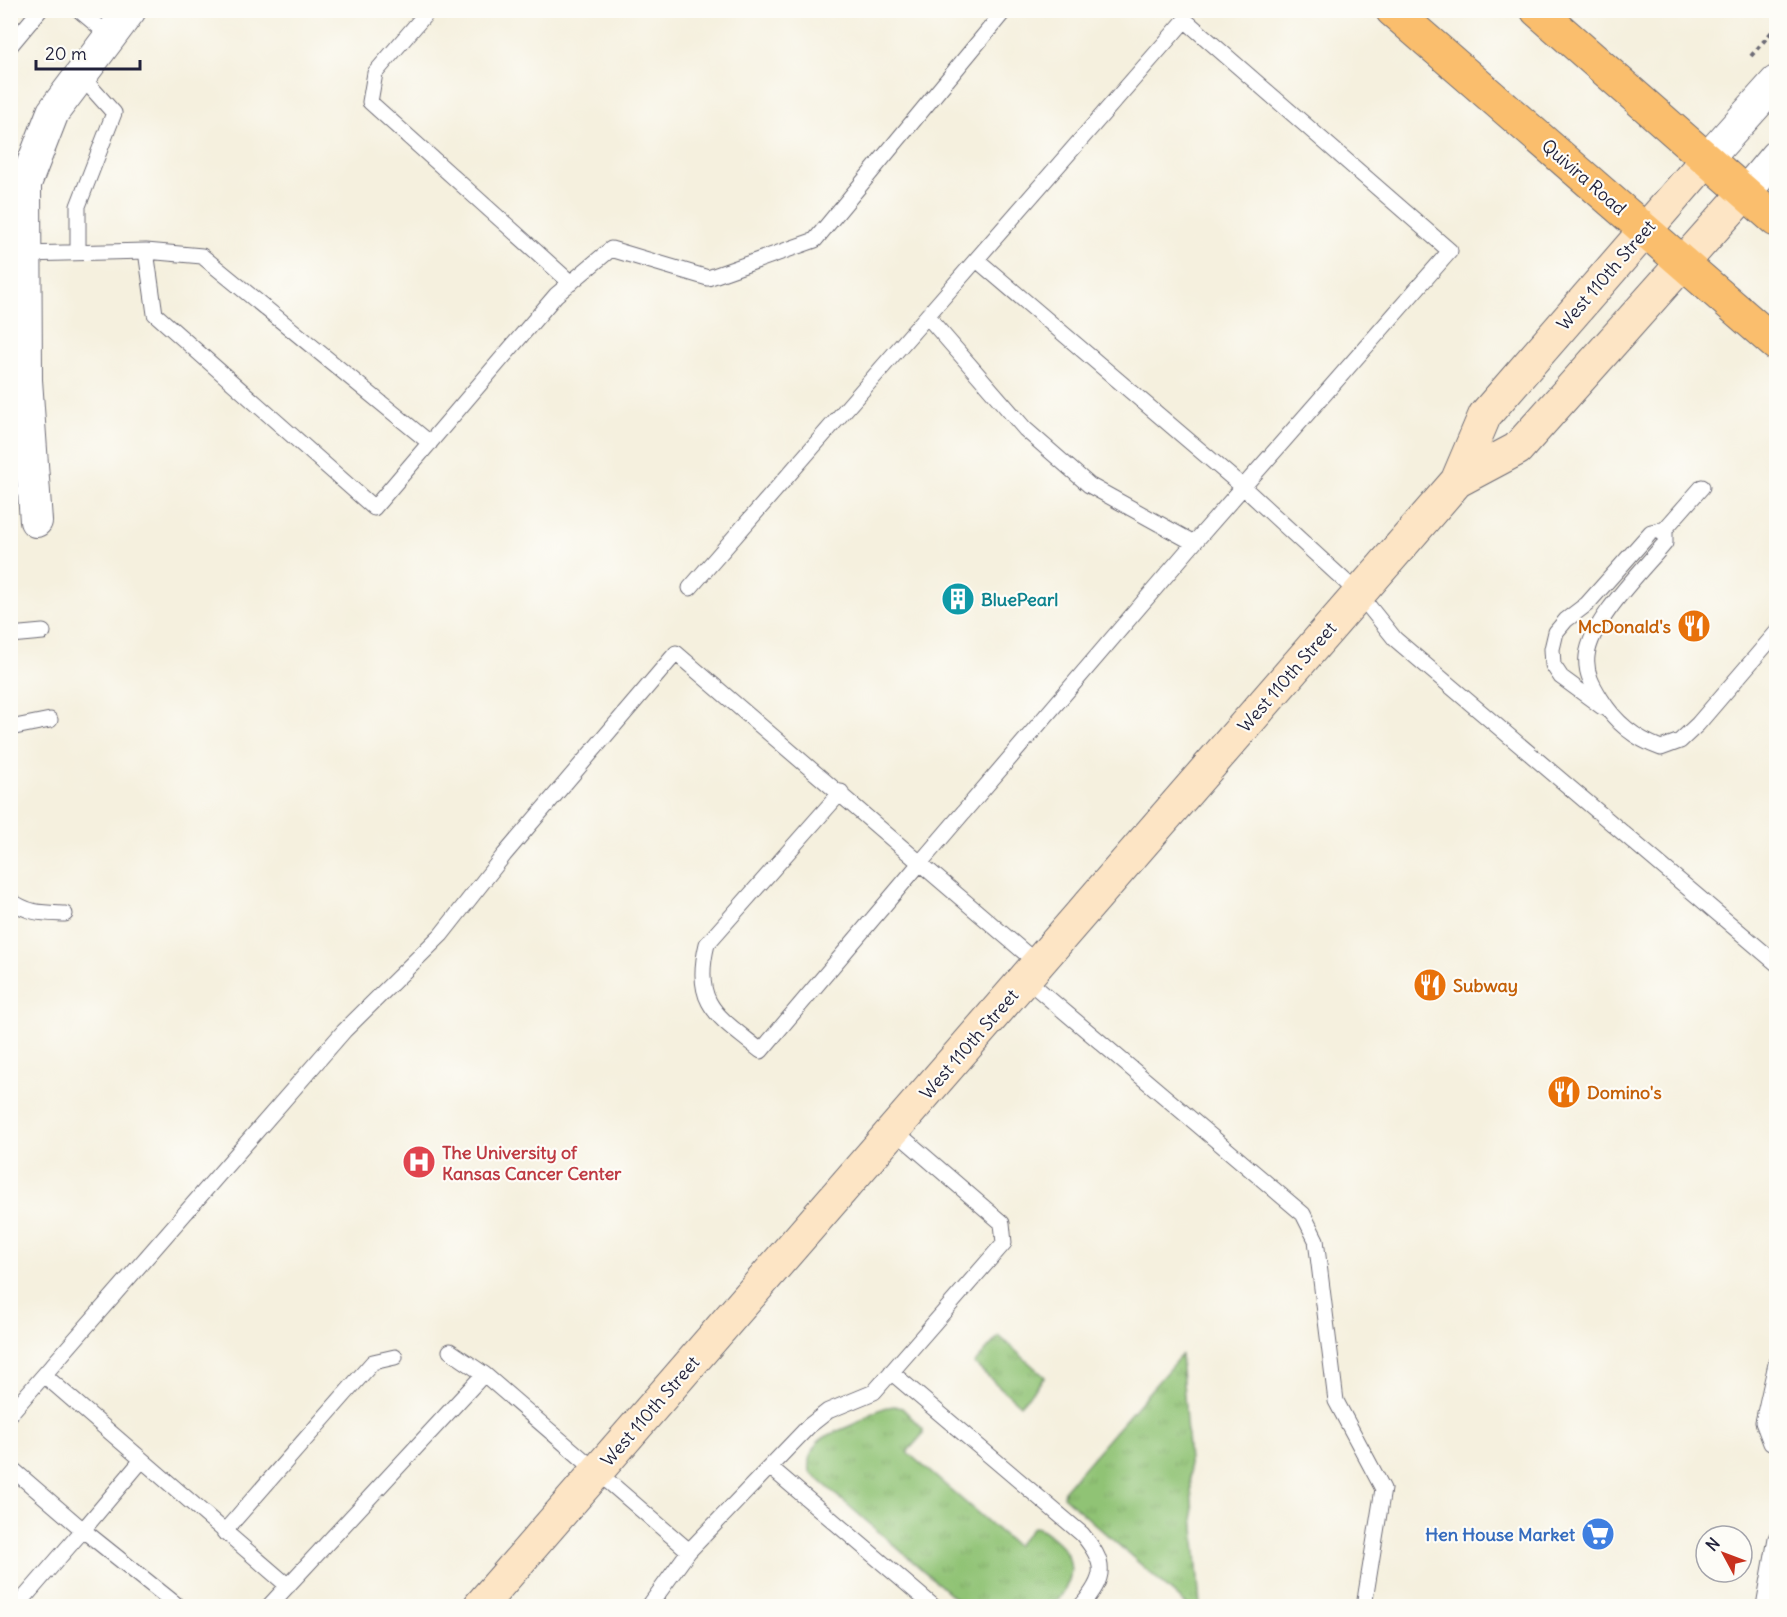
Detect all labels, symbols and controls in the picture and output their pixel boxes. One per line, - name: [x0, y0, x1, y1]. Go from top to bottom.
- scale bar: [36, 33, 140, 71]
- text: 20 m: [45, 42, 87, 65]
- street label: Quivira Road: [1537, 134, 1631, 220]
- street label: West 110th Street: [1552, 215, 1660, 335]
- building icon: BluePearl: [940, 581, 976, 617]
- place label: BluePearl: [981, 588, 1058, 611]
- restaurant icon: McDonald's: [1676, 608, 1712, 644]
- place label: McDonald's: [1578, 615, 1671, 638]
- street label: West 110th Street: [1233, 617, 1341, 737]
- restaurant icon: Subway: [1412, 967, 1448, 1003]
- place label: Subway: [1453, 974, 1518, 997]
- street label: West 110th Street: [915, 984, 1023, 1104]
- restaurant icon: Domino's: [1546, 1074, 1582, 1110]
- place label: Domino's: [1587, 1081, 1662, 1104]
- place label: The University of Kansas Cancer Center: [442, 1141, 622, 1185]
- hospital icon: The University of Kansas Cancer Center: [401, 1144, 437, 1180]
- street label: West 110th Street: [596, 1351, 704, 1471]
- supermarket icon: Hen House Market: [1580, 1516, 1616, 1552]
- place label: Hen House Market: [1425, 1523, 1576, 1546]
- north arrow: [1694, 1524, 1754, 1584]
- text: N: [1702, 1533, 1724, 1555]

